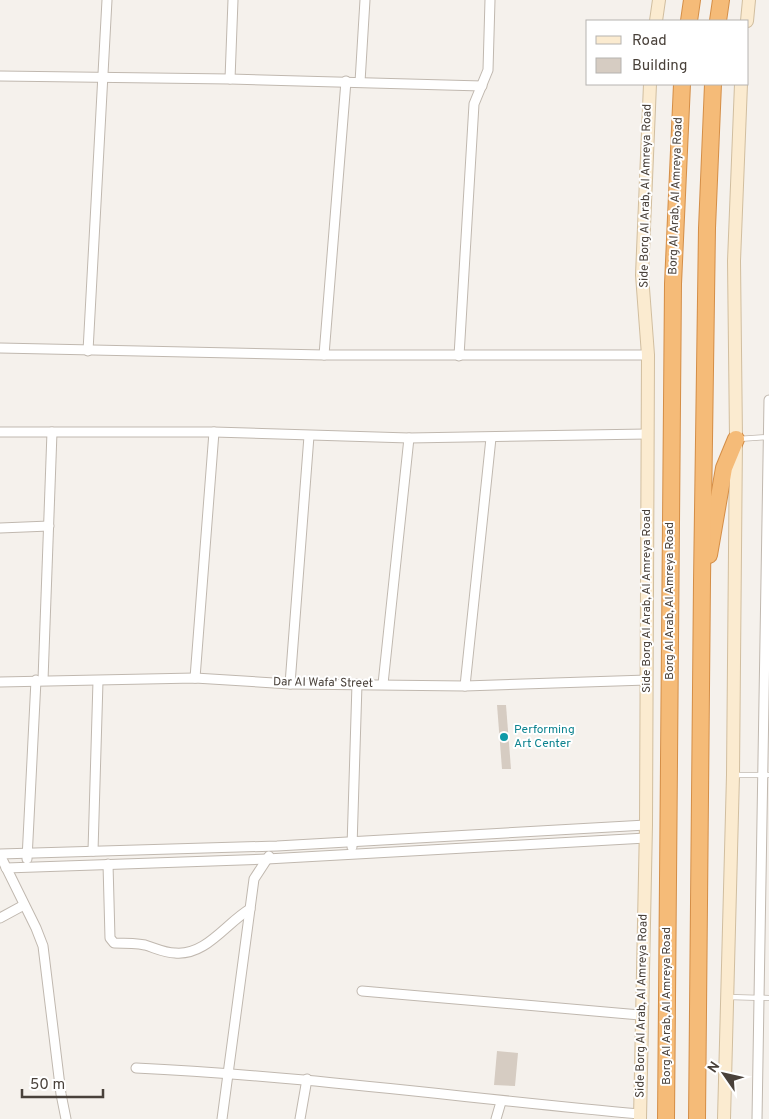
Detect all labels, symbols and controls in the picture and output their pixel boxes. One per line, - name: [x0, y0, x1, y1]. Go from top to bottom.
- legend: [586, 20, 749, 85]
- text: Road: [632, 32, 667, 51]
- text: Building: [632, 57, 687, 76]
- street label: Side Borg Al Arab, Al Amreya Road: [636, 104, 656, 288]
- street label: Borg Al Arab, Al Amreya Road: [665, 117, 687, 275]
- street label: Side Borg Al Arab, Al Amreya Road: [639, 509, 655, 693]
- street label: Borg Al Arab, Al Amreya Road: [662, 522, 678, 680]
- street label: Dar Al Wafa' Street: [273, 674, 373, 692]
- place label: Performing Art Center: [514, 722, 575, 752]
- marker: Performing Art Center: [498, 731, 510, 743]
- street label: Side Borg Al Arab, Al Amreya Road: [632, 914, 652, 1098]
- street label: Borg Al Arab, Al Amreya Road: [659, 927, 675, 1085]
- north arrow: [699, 1049, 749, 1099]
- text: N: [705, 1059, 724, 1076]
- scale bar: [22, 1066, 104, 1098]
- text: 50 m: [30, 1076, 65, 1095]

